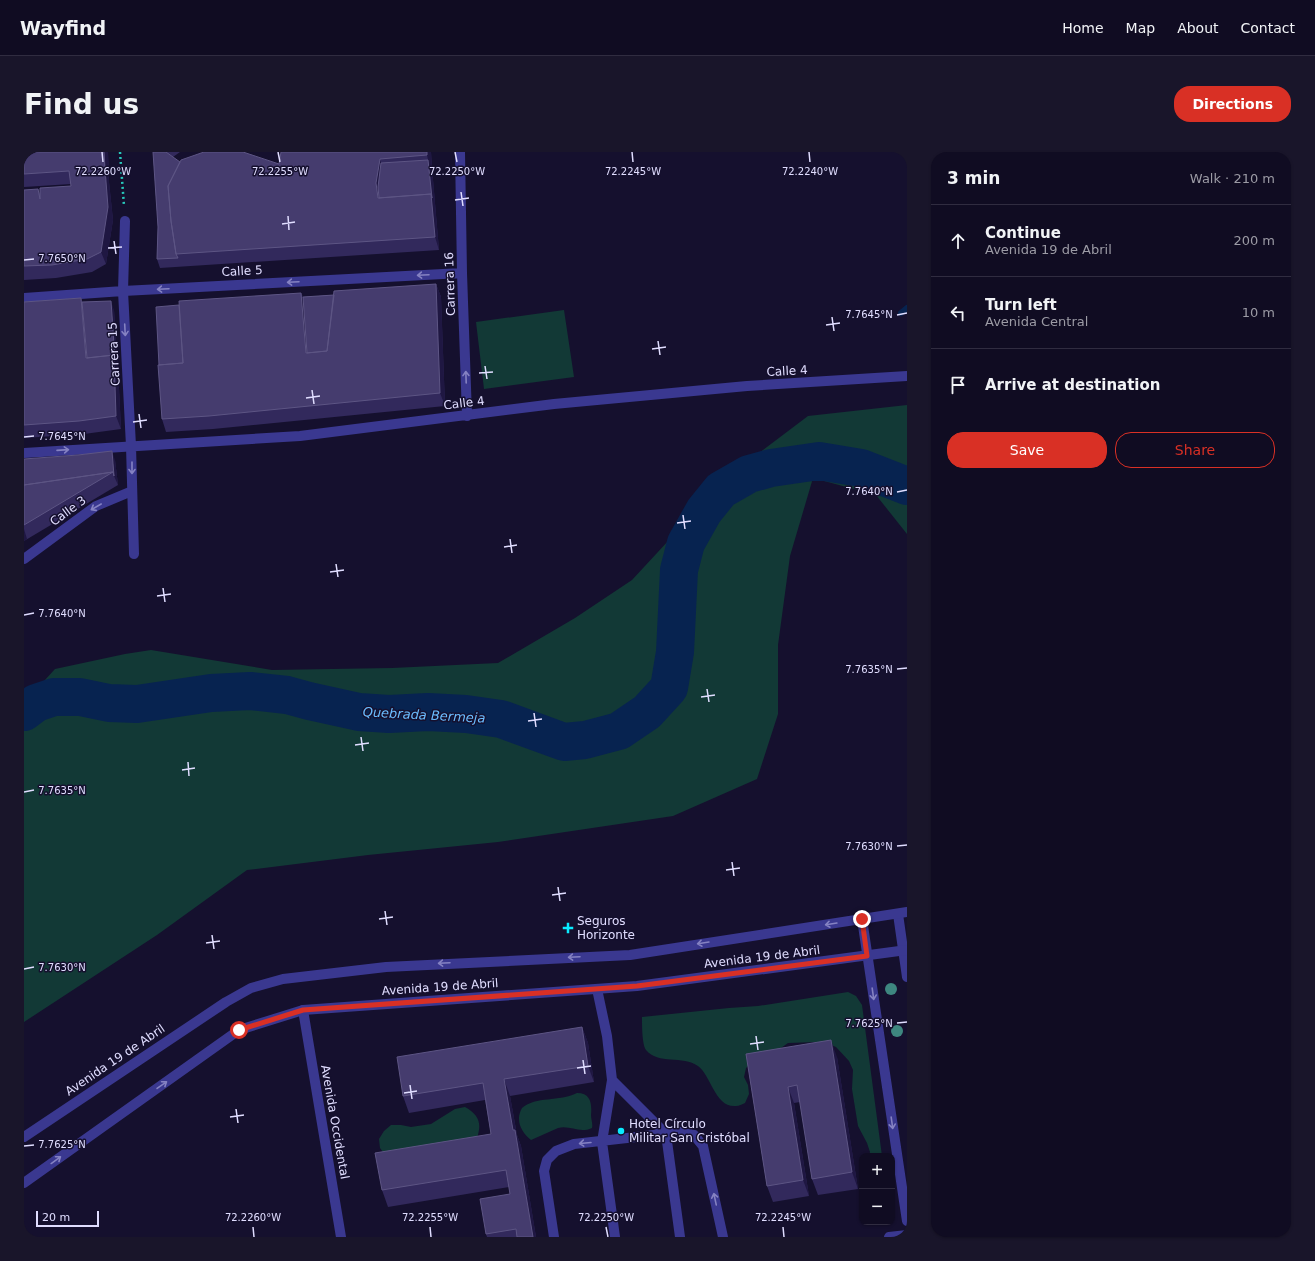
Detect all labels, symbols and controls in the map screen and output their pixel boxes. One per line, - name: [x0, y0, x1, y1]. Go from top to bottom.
- text: Wayfind: [20, 17, 106, 39]
- text: Home: [1062, 20, 1104, 36]
- text: Map: [1126, 20, 1155, 36]
- text: About: [1177, 20, 1219, 36]
- text: Contact: [1241, 20, 1295, 36]
- button: Directions: [1174, 86, 1291, 122]
- text: Find us: [24, 88, 139, 121]
- text: 72.2260°W: [75, 166, 131, 177]
- text: 72.2255°W: [252, 166, 308, 177]
- text: 72.2250°W: [429, 166, 485, 177]
- text: 72.2245°W: [605, 166, 661, 177]
- text: 72.2240°W: [782, 166, 838, 177]
- text: 3 min: [947, 168, 1000, 188]
- text: Walk · 210 m: [1190, 171, 1275, 186]
- text: Continue: [985, 224, 1061, 242]
- icon: ahead: [947, 230, 969, 252]
- text: 200 m: [1233, 233, 1275, 248]
- text: Avenida 19 de Abril: [985, 242, 1112, 257]
- street label: Carrera 16: [442, 252, 458, 316]
- text: 7.7650°N: [38, 253, 86, 264]
- street label: Calle 5: [221, 263, 263, 279]
- one-way arrow: [417, 272, 430, 279]
- one-way arrow: [287, 278, 300, 285]
- one-way arrow: [157, 285, 170, 292]
- text: Turn left: [985, 296, 1057, 314]
- icon: left: [947, 302, 969, 324]
- text: 10 m: [1242, 305, 1275, 320]
- text: 7.7645°N: [845, 309, 893, 320]
- text: Avenida Central: [985, 314, 1088, 329]
- street label: Carrera 15: [105, 322, 123, 386]
- one-way arrow: [122, 323, 129, 336]
- street label: Calle 4: [766, 363, 808, 379]
- one-way arrow: [462, 371, 470, 384]
- icon: arrive: [947, 374, 969, 396]
- text: Arrive at destination: [985, 376, 1160, 394]
- street label: Calle 4: [443, 394, 485, 412]
- text: 7.7645°N: [38, 431, 86, 442]
- button: Save: [947, 432, 1107, 468]
- button: Share: [1115, 432, 1275, 468]
- one-way arrow: [56, 447, 69, 454]
- one-way arrow: [128, 461, 136, 474]
- text: 7.7640°N: [845, 486, 893, 497]
- street label: Calle 3: [47, 493, 89, 529]
- one-way arrow: [90, 504, 102, 512]
- text: 7.7640°N: [38, 608, 86, 619]
- text: 7.7635°N: [845, 664, 893, 675]
- water label: Quebrada Bermeja: [362, 704, 486, 726]
- text: 7.7635°N: [38, 785, 86, 796]
- text: 7.7630°N: [845, 841, 893, 852]
- route end: [853, 910, 871, 928]
- place label: Seguros Horizonte: [577, 914, 635, 942]
- one-way arrow: [825, 920, 838, 928]
- marker: Seguros Horizonte: [562, 922, 574, 934]
- one-way arrow: [697, 939, 710, 947]
- street label: Avenida 19 de Abril: [703, 943, 821, 971]
- one-way arrow: [568, 953, 581, 961]
- one-way arrow: [438, 960, 451, 967]
- text: 7.7630°N: [38, 962, 86, 973]
- street label: Avenida 19 de Abril: [381, 976, 499, 998]
- one-way arrow: [869, 988, 877, 1001]
- text: 7.7625°N: [845, 1018, 893, 1029]
- street label: Avenida 19 de Abril: [63, 1021, 167, 1099]
- route start: [230, 1021, 248, 1039]
- street label: Avenida Occidental: [318, 1064, 352, 1180]
- one-way arrow: [156, 1081, 167, 1089]
- one-way arrow: [888, 1116, 896, 1129]
- place label: Hotel Círculo Militar San Cristóbal: [629, 1117, 750, 1145]
- marker: Hotel Círculo Militar San Cristóbal: [616, 1126, 626, 1136]
- text: 7.7625°N: [38, 1139, 86, 1150]
- one-way arrow: [579, 1140, 592, 1147]
- map controls: [859, 1153, 895, 1225]
- button: +: [859, 1153, 895, 1189]
- one-way arrow: [50, 1156, 61, 1164]
- button: −: [859, 1189, 895, 1225]
- one-way arrow: [710, 1193, 718, 1206]
- scale bar: [36, 1209, 99, 1228]
- text: 20 m: [42, 1211, 70, 1224]
- text: 72.2260°W: [225, 1212, 281, 1223]
- text: 72.2255°W: [402, 1212, 458, 1223]
- text: 72.2250°W: [578, 1212, 634, 1223]
- text: 72.2245°W: [755, 1212, 811, 1223]

